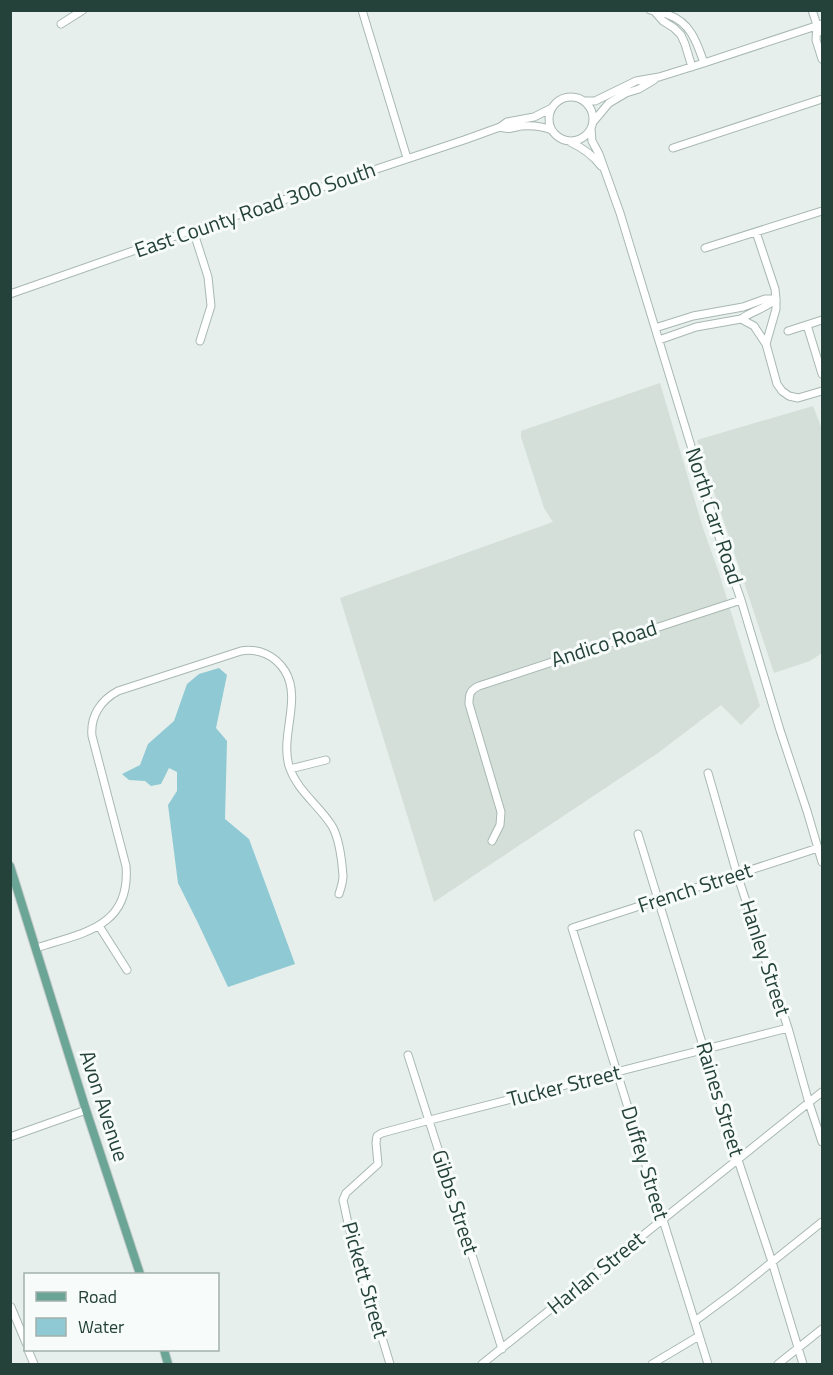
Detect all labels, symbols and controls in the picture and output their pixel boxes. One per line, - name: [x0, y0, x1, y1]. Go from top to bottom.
- street label: East County Road 300 South: [130, 153, 379, 265]
- street label: North Carr Road: [678, 443, 752, 588]
- street label: Andico Road: [547, 611, 661, 675]
- street label: French Street: [633, 853, 757, 921]
- street label: Hanley Street: [732, 896, 800, 1020]
- street label: Raines Street: [688, 1037, 754, 1161]
- street label: Avon Avenue: [72, 1046, 138, 1165]
- street label: Tucker Street: [504, 1055, 624, 1115]
- street label: Duffey Street: [613, 1102, 679, 1224]
- street label: Gibbs Street: [424, 1145, 488, 1259]
- street label: Pickett Street: [334, 1218, 398, 1342]
- street label: Harlan Street: [540, 1222, 652, 1322]
- legend: [24, 1273, 219, 1351]
- text: Road: [78, 1283, 117, 1310]
- text: Water: [78, 1313, 124, 1340]

